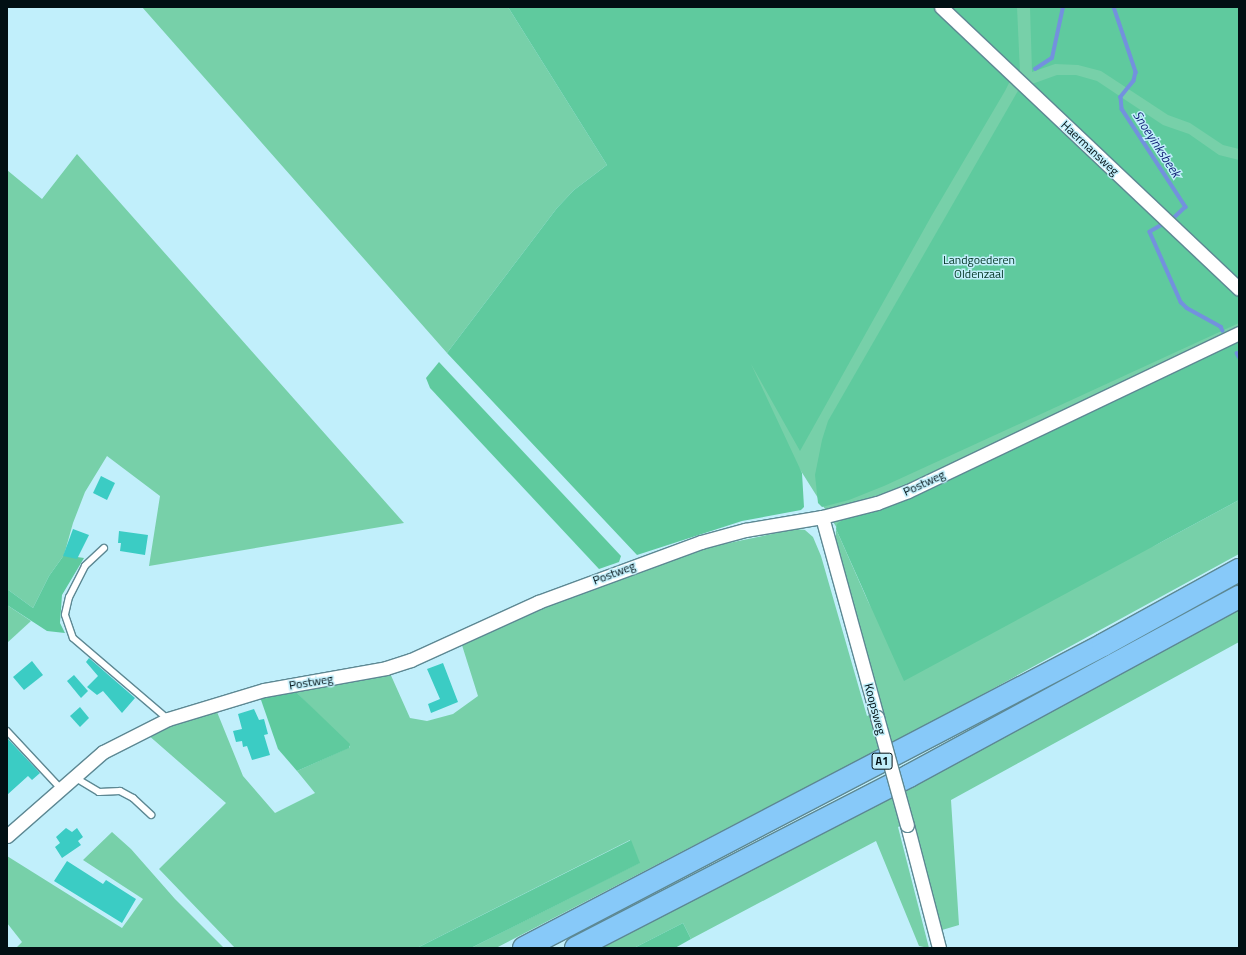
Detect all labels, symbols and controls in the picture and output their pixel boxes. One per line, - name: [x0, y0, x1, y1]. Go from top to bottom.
- water label: Snoeyinksbeek: [1130, 108, 1184, 180]
- street label: Haermansweg: [1058, 118, 1122, 178]
- park label: Landgoederen Oldenzaal: [943, 253, 1015, 281]
- street label: Postweg: [901, 467, 947, 499]
- street label: Postweg: [591, 558, 637, 588]
- street label: Postweg: [288, 671, 334, 693]
- street label: Koopsweg: [861, 682, 889, 736]
- road number: A1: [871, 752, 893, 770]

